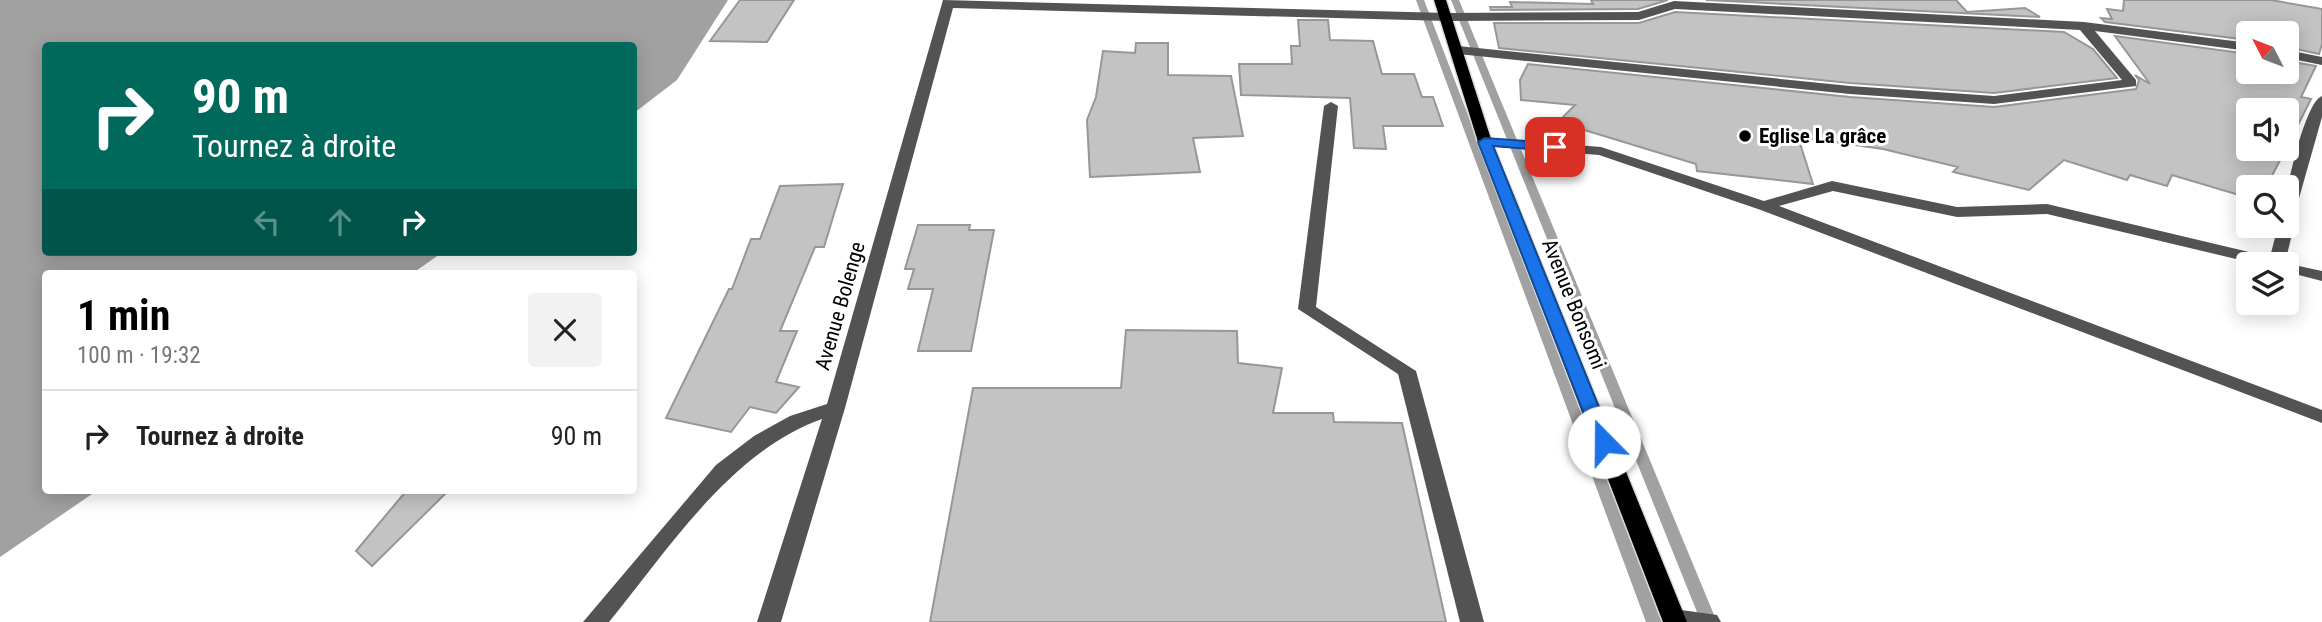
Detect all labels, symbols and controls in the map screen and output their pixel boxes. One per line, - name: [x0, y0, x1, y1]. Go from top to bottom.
- north arrow: [2236, 21, 2300, 84]
- map controls: [2236, 21, 2299, 315]
- text: 90 m: [192, 68, 289, 125]
- icon: right: [77, 70, 168, 161]
- button: sound: [2236, 98, 2299, 161]
- pin: [1525, 117, 1585, 177]
- place label: Eglise La grâce: [1759, 124, 1886, 148]
- text: Tournez à droite: [192, 127, 396, 165]
- icon: arrive: [1536, 128, 1574, 166]
- marker: Eglise La grâce: [1737, 128, 1753, 144]
- button: search: [2236, 175, 2299, 238]
- icon: left: [248, 203, 286, 241]
- icon: ahead: [321, 203, 359, 241]
- icon: right: [394, 203, 432, 241]
- street label: Avenue Bonsomi: [1537, 235, 1611, 373]
- street label: Avenue Bolenge: [810, 239, 870, 373]
- button: layers: [2236, 252, 2299, 315]
- text: 1 min: [77, 291, 170, 340]
- button: close: [528, 293, 602, 367]
- text: 100 m · 19:32: [77, 342, 201, 369]
- position arrow: [1567, 405, 1641, 479]
- icon: right: [77, 417, 115, 455]
- text: Tournez à droite: [136, 421, 304, 451]
- text: 90 m: [551, 421, 602, 451]

